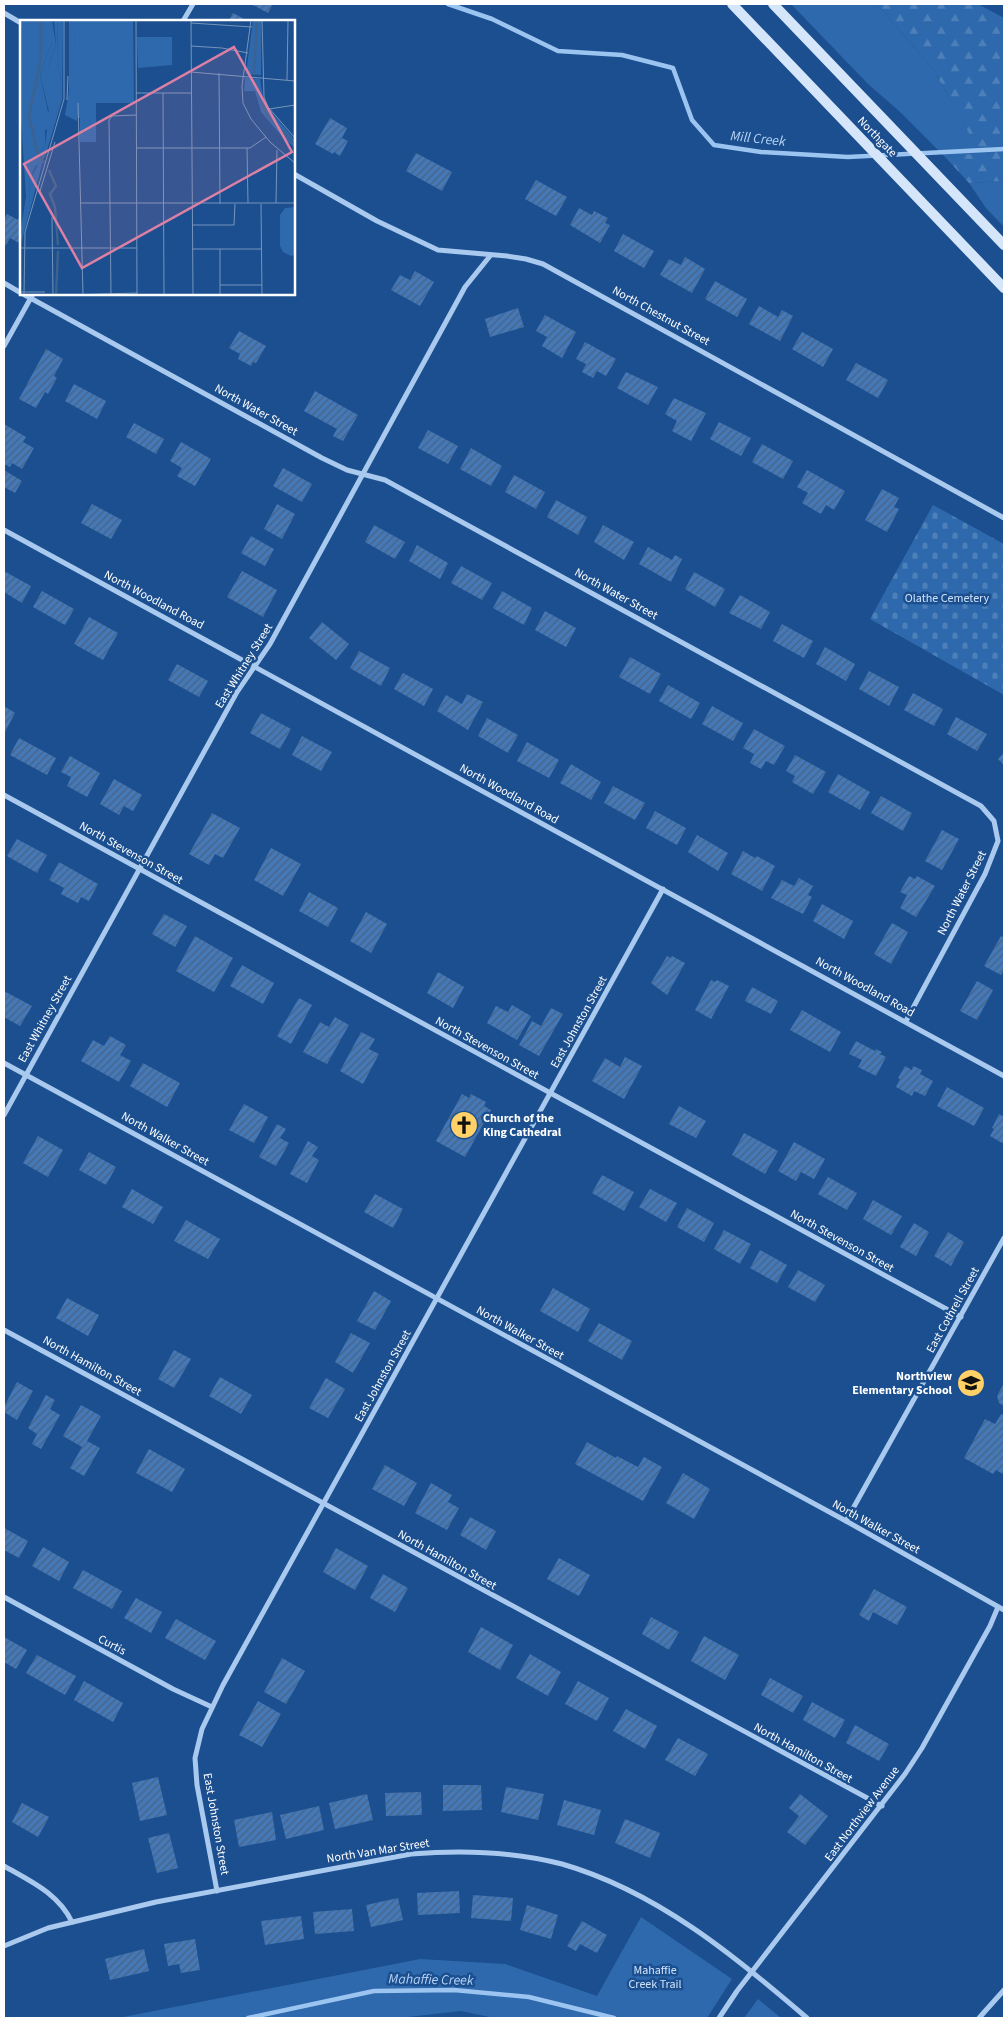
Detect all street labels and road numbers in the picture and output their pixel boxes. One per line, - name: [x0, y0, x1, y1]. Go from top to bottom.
- street label: Northgate: [853, 113, 901, 161]
- street label: North Chestnut Street: [609, 282, 713, 350]
- street label: North Water Street: [211, 380, 301, 440]
- street label: North Water Street: [571, 564, 661, 624]
- street label: North Woodland Road: [101, 566, 207, 634]
- street label: East Whitney Street: [211, 620, 277, 712]
- street label: North Woodland Road: [456, 760, 562, 828]
- street label: North Stevenson Street: [76, 817, 186, 889]
- street label: North Water Street: [933, 848, 991, 938]
- street label: North Woodland Road: [812, 953, 918, 1021]
- street label: East Whitney Street: [14, 972, 76, 1066]
- street label: East Johnston Street: [547, 973, 611, 1071]
- street label: North Stevenson Street: [432, 1012, 542, 1084]
- street label: North Walker Street: [118, 1108, 212, 1170]
- street label: North Stevenson Street: [787, 1205, 897, 1277]
- street label: East Cothrell Street: [922, 1264, 984, 1356]
- street label: North Walker Street: [473, 1302, 567, 1364]
- street label: East Johnston Street: [351, 1327, 415, 1425]
- street label: North Hamilton Street: [39, 1332, 145, 1400]
- street label: North Walker Street: [829, 1496, 923, 1558]
- street label: North Hamilton Street: [394, 1526, 500, 1594]
- street label: Curtis: [95, 1631, 129, 1659]
- street label: North Hamilton Street: [750, 1719, 856, 1787]
- street label: East Northview Avenue: [821, 1763, 903, 1865]
- street label: East Johnston Street: [199, 1772, 233, 1876]
- street label: North Van Mar Street: [325, 1834, 431, 1868]

